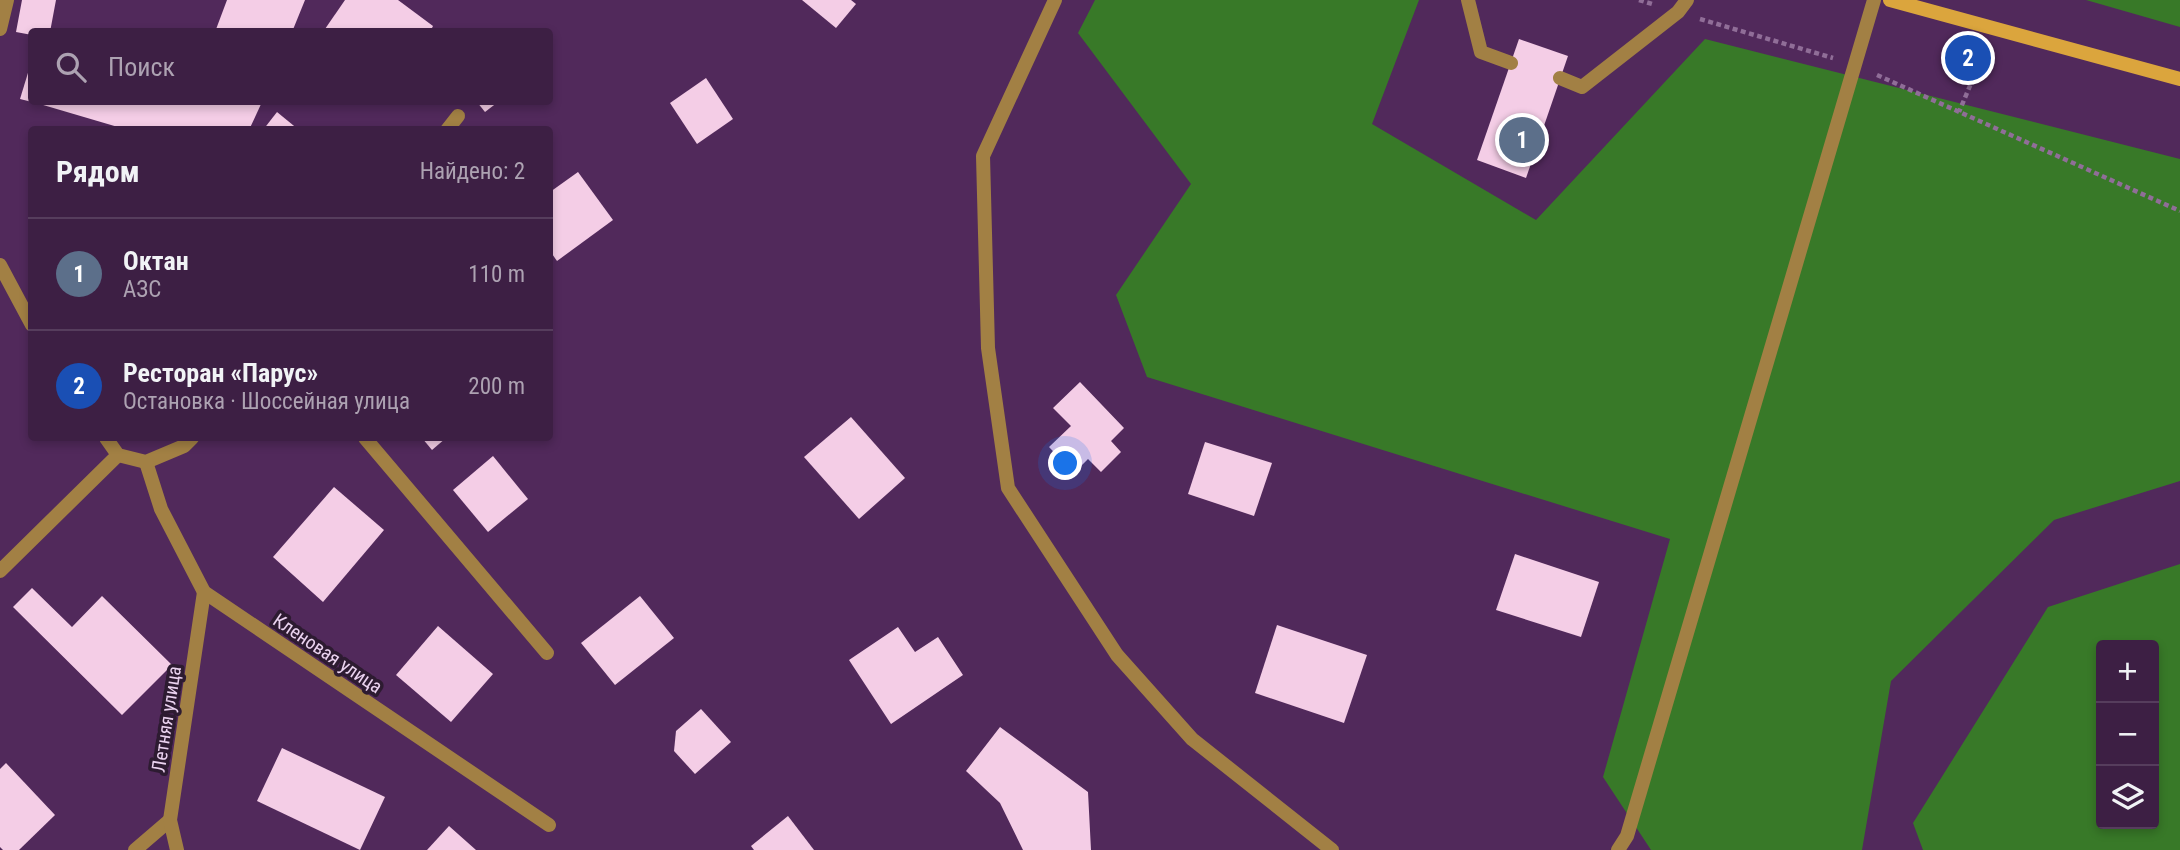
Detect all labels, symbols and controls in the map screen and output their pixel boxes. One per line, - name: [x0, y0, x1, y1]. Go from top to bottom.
- search box: [28, 28, 553, 105]
- pin: 2: [1945, 32, 1991, 84]
- icon: search: [52, 48, 90, 86]
- text: Поиск: [108, 52, 175, 82]
- pin: 1: [1499, 114, 1545, 166]
- text: Рядом: [56, 154, 140, 189]
- text: Найдено: 2: [420, 158, 525, 185]
- text: Октан: [123, 246, 189, 276]
- text: 1: [73, 261, 85, 288]
- text: 110 m: [468, 261, 525, 288]
- text: АЗС: [123, 276, 161, 303]
- text: Ресторан «Парус»: [123, 358, 318, 388]
- text: 2: [73, 373, 85, 400]
- text: 200 m: [468, 373, 525, 400]
- text: Остановка · Шоссейная улица: [123, 388, 410, 415]
- your location: [1048, 446, 1082, 480]
- street label: Кленовая улица: [269, 608, 387, 698]
- map controls: [2096, 640, 2159, 829]
- button: +: [2096, 640, 2159, 703]
- street label: Летняя улица: [147, 664, 186, 774]
- button: −: [2096, 703, 2159, 766]
- button: layers: [2096, 766, 2159, 829]

